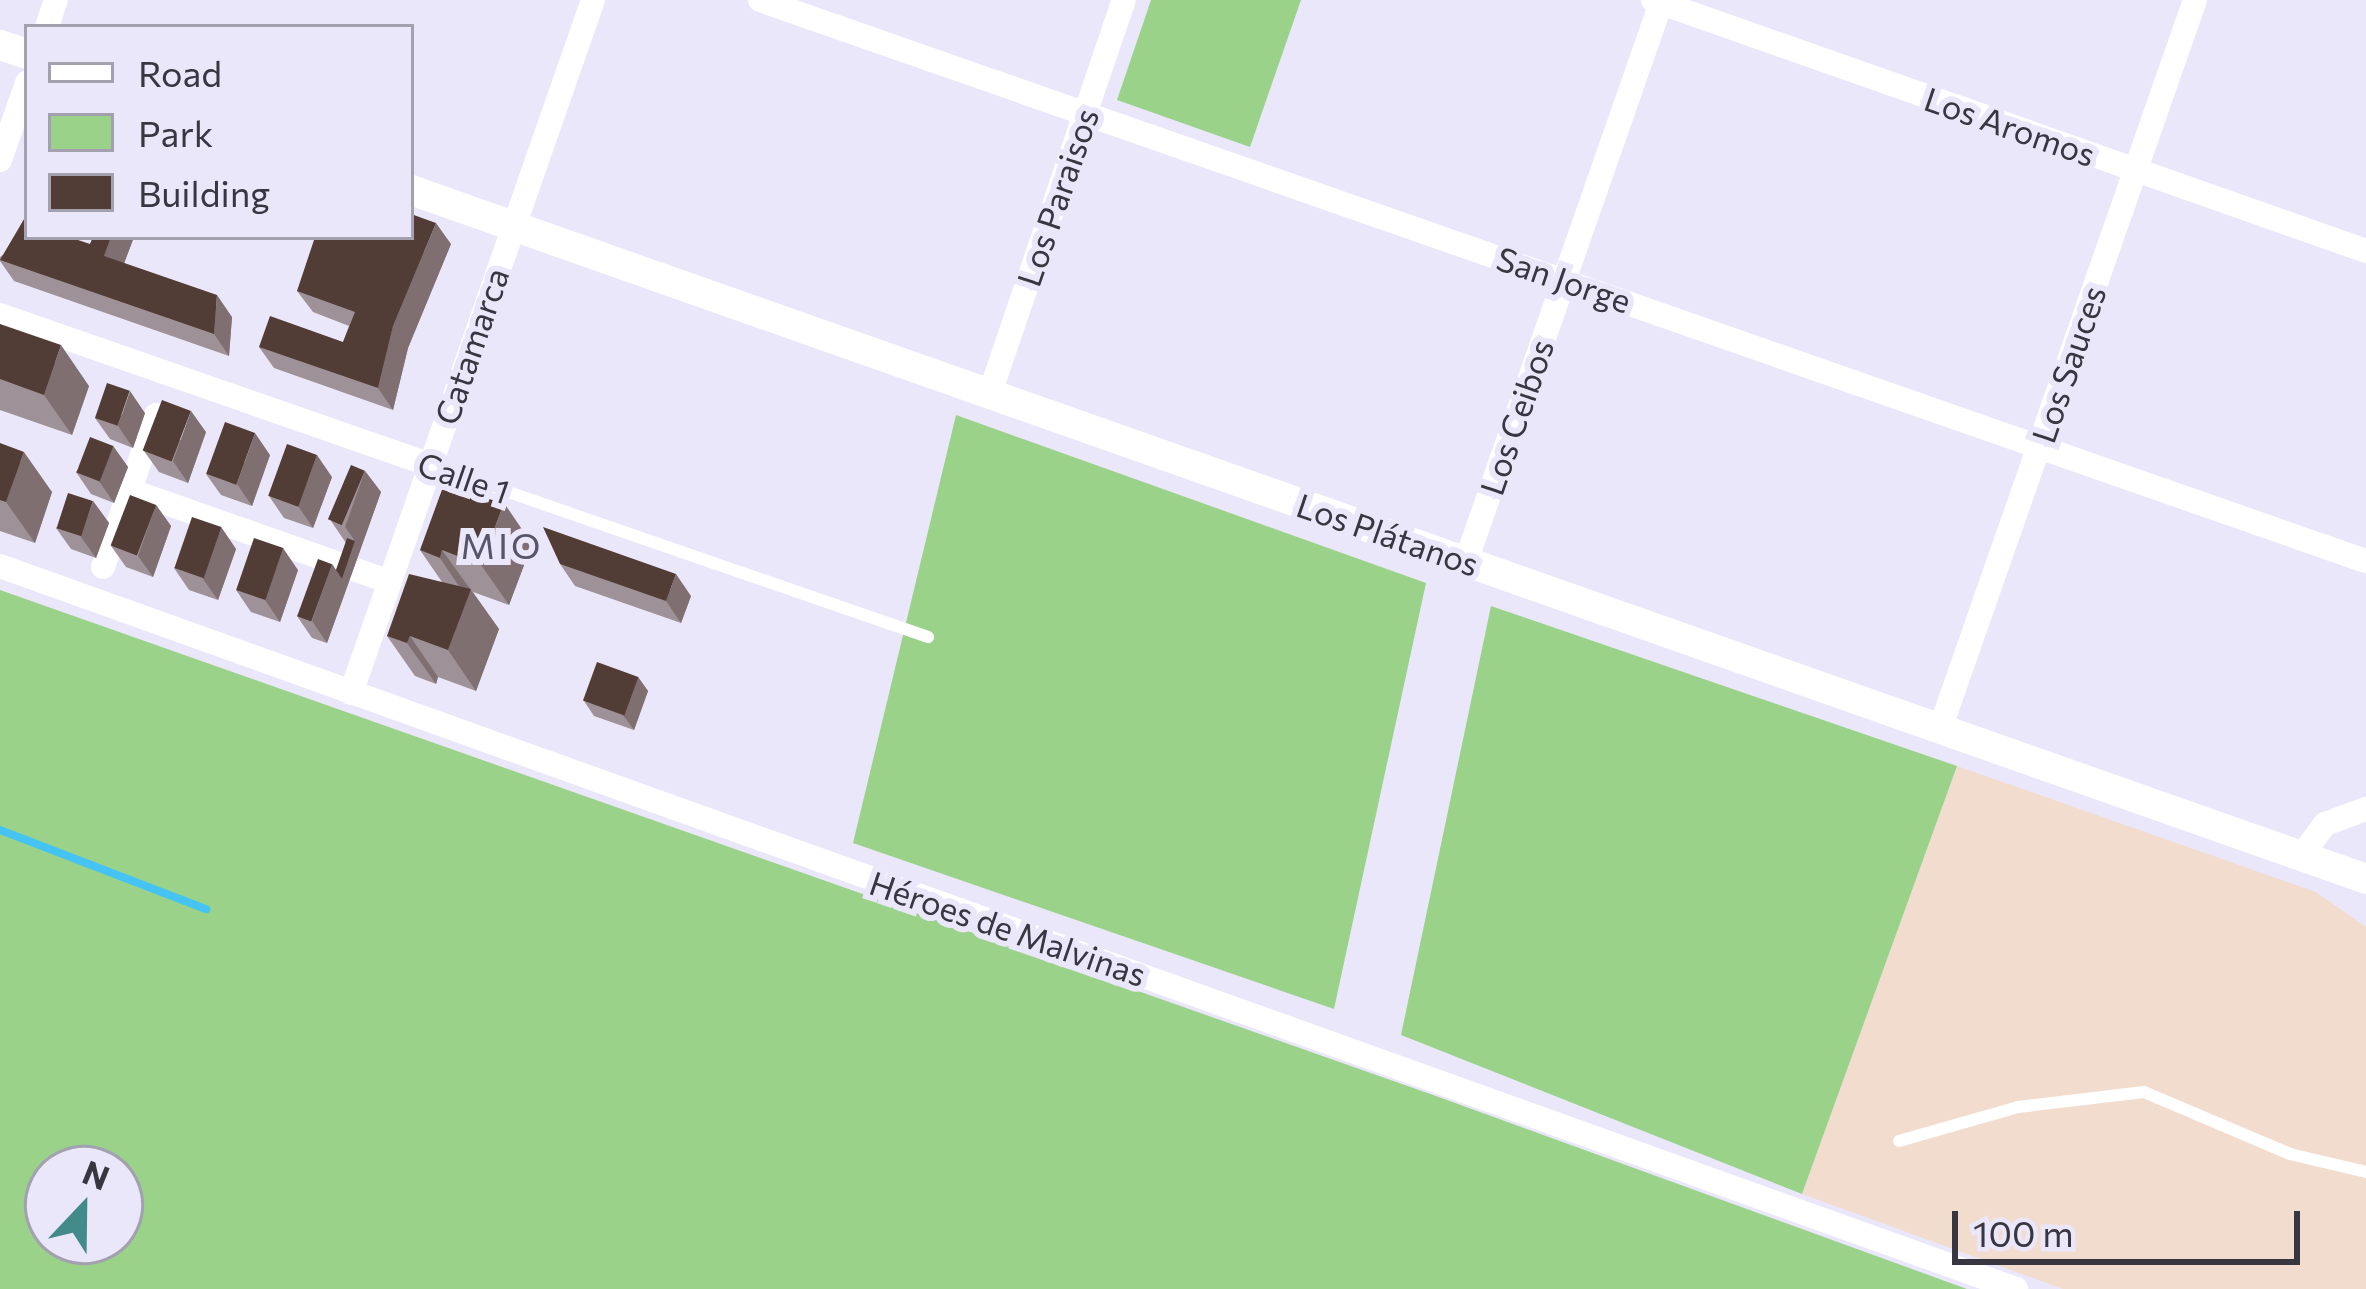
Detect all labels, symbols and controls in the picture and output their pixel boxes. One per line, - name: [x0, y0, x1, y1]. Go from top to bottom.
- legend: [24, 24, 414, 240]
- text: Road: [138, 50, 222, 94]
- street label: Los Aromos: [1919, 78, 2101, 174]
- street label: Los Paraisos: [1008, 103, 1106, 291]
- text: Park: [138, 110, 213, 154]
- text: Building: [138, 170, 270, 214]
- street label: San Jorge: [1492, 238, 1636, 320]
- street label: Catamarca: [426, 263, 516, 429]
- street label: Los Sauces: [2023, 280, 2113, 448]
- street label: Los Ceibos: [1471, 334, 1561, 500]
- street label: Calle 1: [413, 443, 515, 511]
- street label: Los Plátanos: [1292, 484, 1484, 584]
- district label: MIO: [461, 523, 543, 567]
- street label: Héroes de Malvinas: [865, 862, 1151, 994]
- north arrow: [24, 1145, 144, 1265]
- text: N: [77, 1150, 116, 1198]
- scale bar: [1958, 1187, 2306, 1261]
- text: 100 m: [1973, 1210, 2074, 1254]

